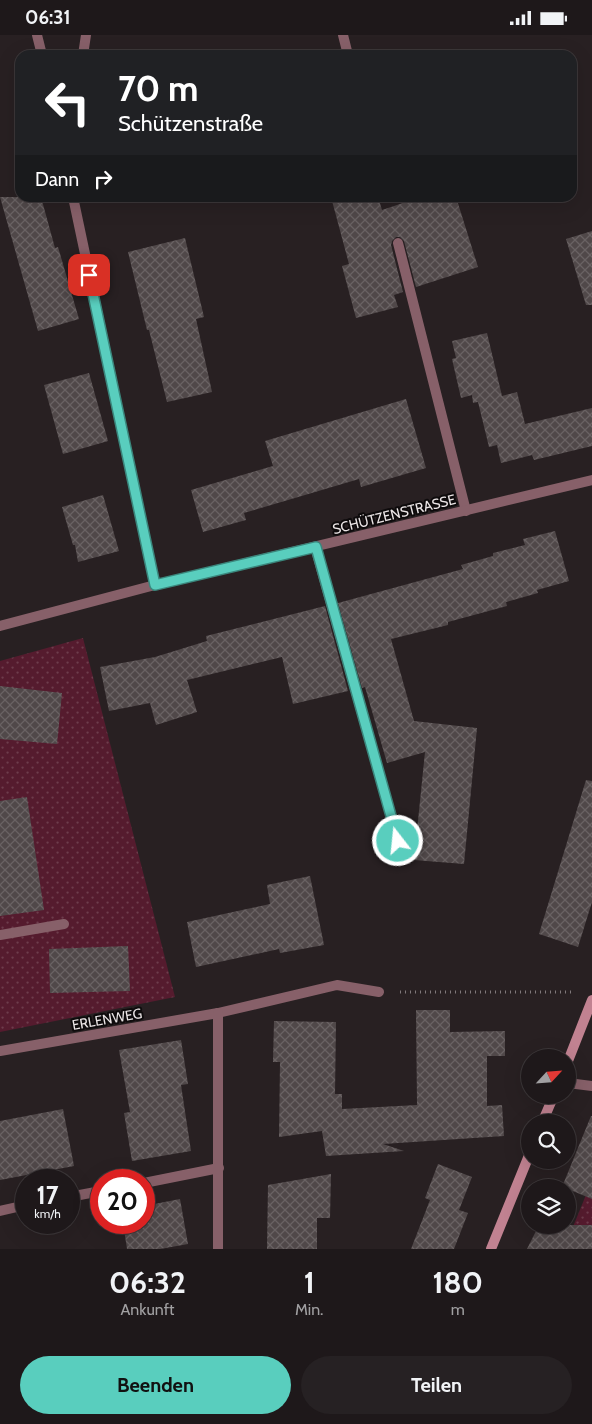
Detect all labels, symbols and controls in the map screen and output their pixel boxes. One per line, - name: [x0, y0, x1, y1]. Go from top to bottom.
- text: 06:31: [25, 6, 71, 29]
- text: 70 m: [118, 67, 199, 110]
- icon: left: [35, 70, 100, 135]
- text: Schützenstraße: [118, 110, 263, 137]
- icon: right: [89, 165, 117, 193]
- text: Dann: [35, 168, 79, 191]
- pin: [68, 254, 110, 296]
- icon: arrive: [75, 261, 103, 289]
- street label: SCHÜTZENSTRASSE: [330, 490, 458, 538]
- position arrow: [371, 814, 423, 866]
- street label: ERLENWEG: [70, 1004, 144, 1034]
- north arrow: [521, 1049, 576, 1104]
- map controls: [521, 1049, 576, 1234]
- button: search: [521, 1114, 576, 1169]
- speed limit sign: 20: [90, 1169, 155, 1234]
- button: layers: [521, 1179, 576, 1234]
- text: 17: [37, 1180, 58, 1210]
- text: km/h: [34, 1206, 61, 1221]
- text: 06:32: [109, 1264, 186, 1301]
- text: 1: [304, 1264, 315, 1301]
- text: 180: [433, 1264, 483, 1301]
- text: Ankunft: [121, 1300, 174, 1319]
- text: Min.: [295, 1300, 323, 1319]
- text: m: [451, 1300, 465, 1319]
- button: Beenden: [20, 1356, 291, 1414]
- button: Teilen: [301, 1356, 572, 1414]

